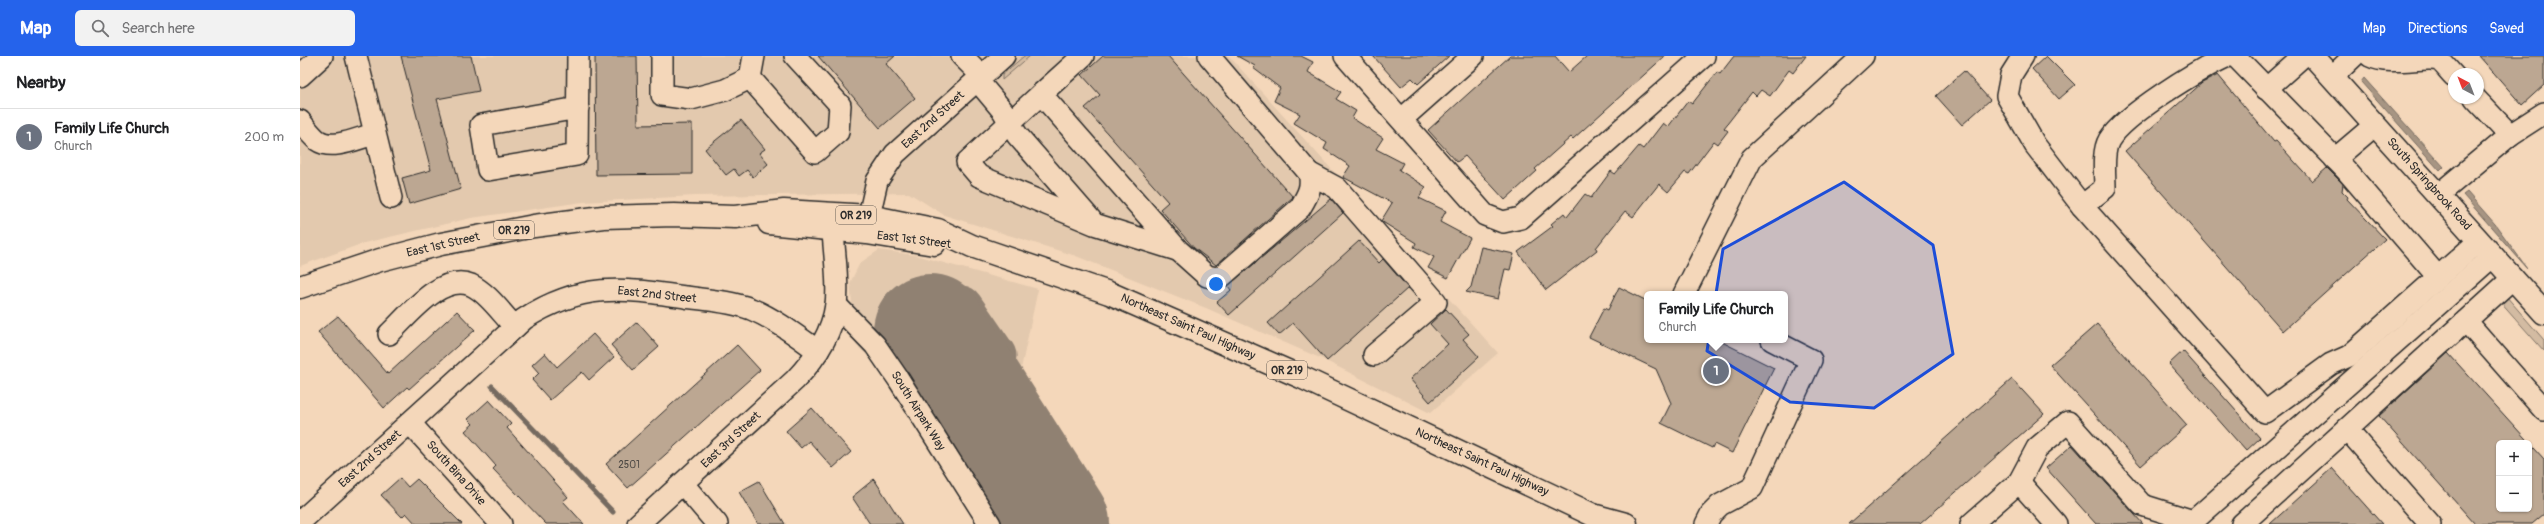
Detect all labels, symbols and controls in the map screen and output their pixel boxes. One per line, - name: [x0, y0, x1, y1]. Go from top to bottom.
- search box: [75, 10, 355, 46]
- text: Map: [20, 16, 51, 40]
- icon: search: [89, 17, 111, 39]
- text: Search here: [121, 19, 195, 38]
- text: Map: [2363, 20, 2386, 37]
- text: Directions: [2408, 20, 2467, 37]
- text: Saved: [2489, 20, 2524, 37]
- north arrow: [2448, 68, 2484, 104]
- text: Nearby: [16, 72, 65, 93]
- street label: East 2nd Street: [899, 88, 968, 152]
- text: Family Life Church: [54, 119, 169, 138]
- text: 1: [26, 129, 32, 145]
- text: 200 m: [245, 129, 284, 145]
- street label: South Springbrook Road: [2383, 135, 2475, 234]
- text: Church: [54, 138, 92, 154]
- road number: OR 219: [836, 206, 876, 224]
- road number: OR 219: [494, 221, 534, 239]
- street label: East 1st Street: [876, 228, 952, 252]
- street label: East 1st Street: [405, 229, 481, 261]
- your location: [1206, 274, 1226, 294]
- street label: East 2nd Street: [617, 283, 697, 307]
- street label: Northeast Saint Paul Highway: [1118, 291, 1258, 363]
- popup: [1644, 291, 1788, 343]
- text: Family Life Church: [1658, 300, 1774, 319]
- text: Church: [1658, 319, 1696, 335]
- pin: 1: [1703, 356, 1729, 386]
- road number: OR 219: [1267, 361, 1307, 379]
- street label: South Airpark Way: [888, 369, 948, 453]
- street label: East 3rd Street: [698, 408, 764, 472]
- street label: Northeast Saint Paul Highway: [1413, 424, 1551, 500]
- street label: East 2nd Street: [336, 427, 405, 491]
- street label: South Bina Drive: [423, 438, 489, 509]
- map controls: [2496, 440, 2532, 512]
- button: +: [2496, 440, 2532, 476]
- house number: 2501: [618, 459, 640, 471]
- button: −: [2496, 476, 2532, 512]

